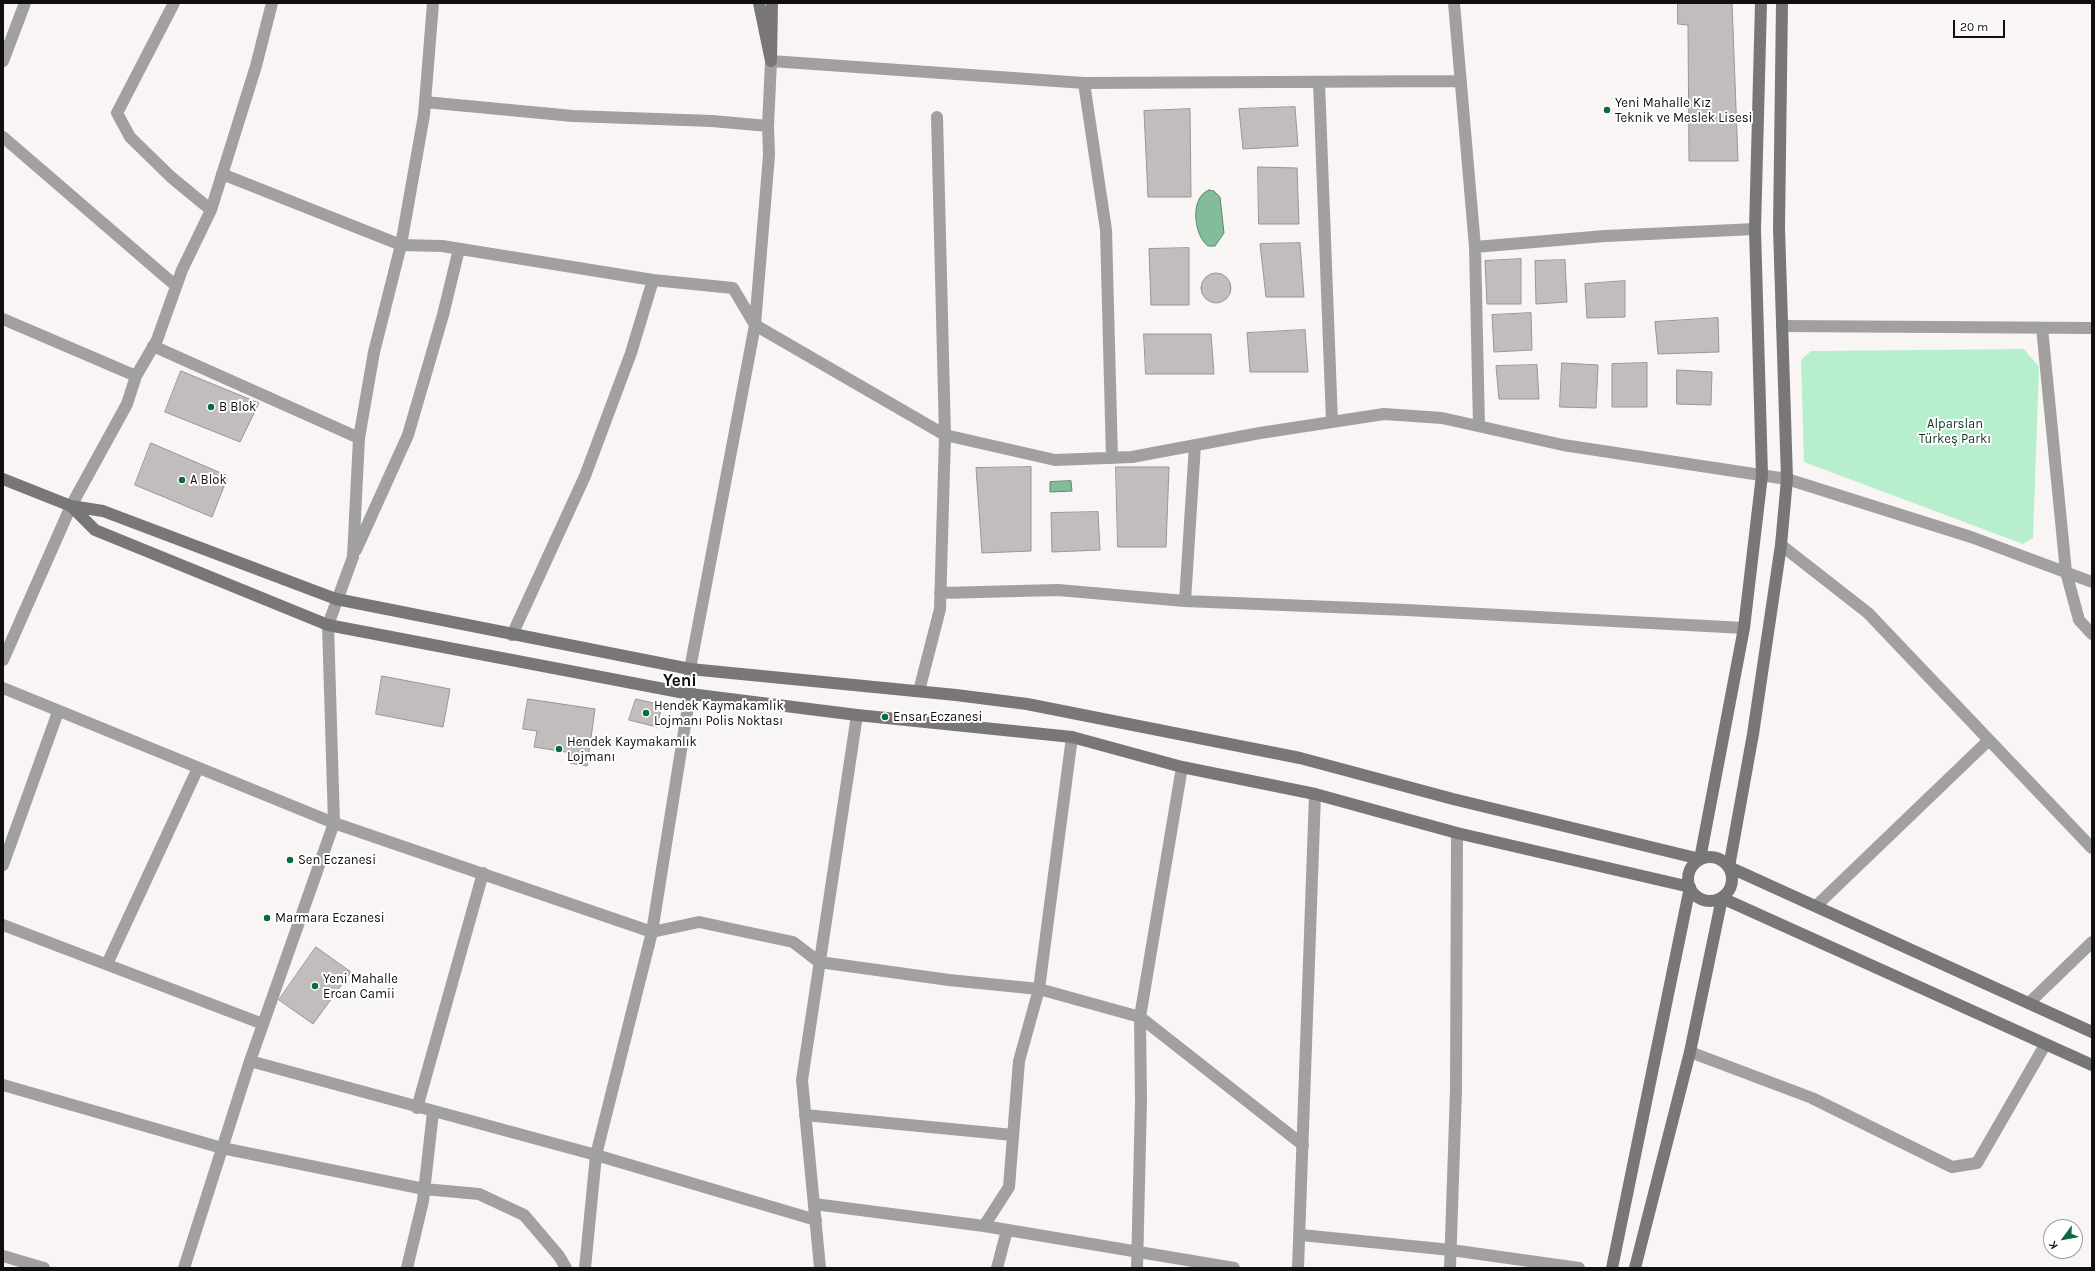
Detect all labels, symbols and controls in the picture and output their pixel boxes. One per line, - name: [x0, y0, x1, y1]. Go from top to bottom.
- scale bar: [1955, 12, 2007, 38]
- text: 20 m: [1960, 20, 1988, 34]
- place label: Yeni Mahalle Kız Teknik ve Meslek Lisesi: [1615, 95, 1752, 126]
- marker: Yeni Mahalle Kız Teknik ve Meslek Lisesi: [1602, 105, 1612, 115]
- place label: B Blok: [219, 399, 256, 415]
- marker: B Blok: [206, 402, 216, 412]
- park label: Alparslan Türkeş Parkı: [1919, 416, 1991, 447]
- place label: A Blok: [190, 472, 227, 488]
- marker: A Blok: [177, 475, 187, 485]
- district label: Yeni: [663, 671, 697, 691]
- place label: Hendek Kaymakamlık Lojmanı Polis Noktası: [654, 698, 784, 729]
- marker: Hendek Kaymakamlık Lojmanı Polis Noktası: [641, 708, 651, 718]
- place label: Ensar Eczanesi: [893, 709, 982, 725]
- marker: Ensar Eczanesi: [880, 712, 890, 722]
- place label: Hendek Kaymakamlık Lojmanı: [567, 734, 697, 765]
- marker: Hendek Kaymakamlık Lojmanı: [554, 744, 564, 754]
- place label: Sen Eczanesi: [298, 852, 376, 868]
- marker: Sen Eczanesi: [285, 855, 295, 865]
- place label: Marmara Eczanesi: [275, 910, 385, 926]
- marker: Marmara Eczanesi: [262, 913, 272, 923]
- place label: Yeni Mahalle Ercan Camii: [323, 971, 398, 1002]
- marker: Yeni Mahalle Ercan Camii: [310, 981, 320, 991]
- north arrow: [2043, 1219, 2083, 1259]
- text: K: [2046, 1239, 2061, 1252]

